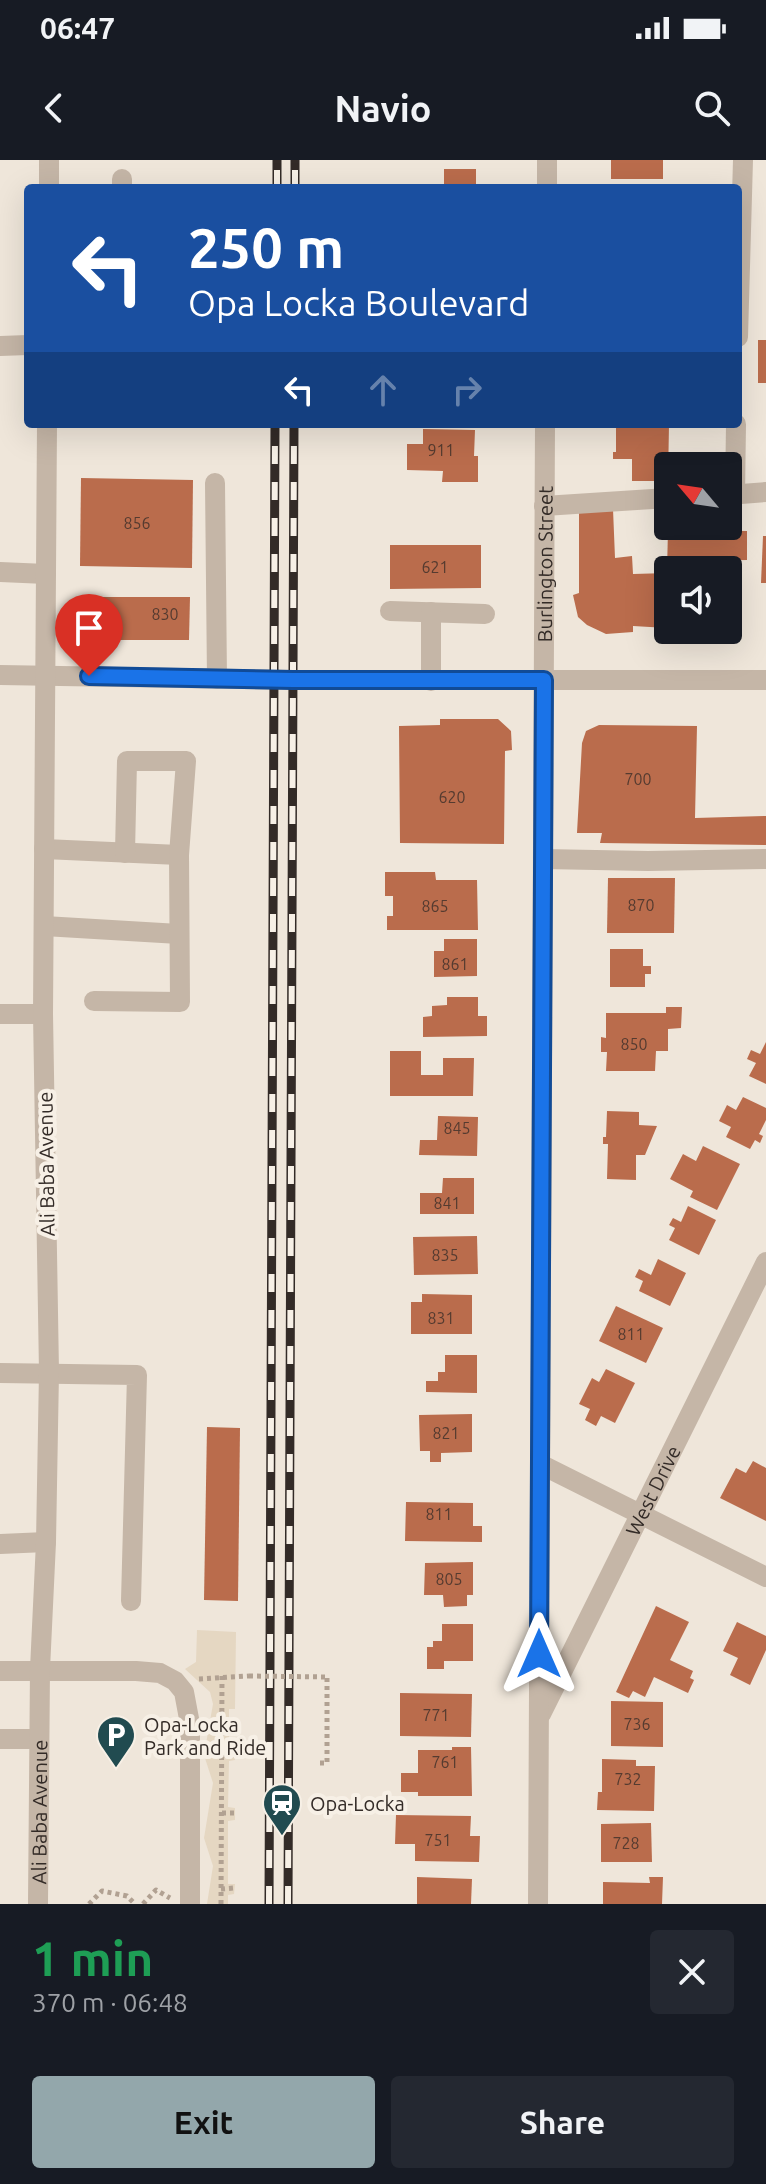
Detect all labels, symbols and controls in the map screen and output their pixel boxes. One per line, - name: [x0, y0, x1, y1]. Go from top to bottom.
- text: 06:47: [40, 11, 115, 45]
- icon: back: [32, 86, 76, 130]
- icon: search: [690, 86, 734, 130]
- text: Navio: [335, 88, 431, 129]
- icon: left: [56, 216, 160, 320]
- text: 250 m: [188, 216, 344, 279]
- text: Opa Locka Boulevard: [188, 282, 529, 323]
- icon: left: [277, 368, 321, 412]
- icon: ahead: [361, 368, 405, 412]
- icon: right: [445, 368, 489, 412]
- house number: 911: [427, 441, 455, 459]
- north arrow: [654, 452, 742, 540]
- map controls: [654, 452, 742, 644]
- street label: Burlington Street: [532, 486, 556, 642]
- house number: 856: [123, 514, 151, 532]
- button: sound: [654, 556, 742, 644]
- house number: 621: [421, 558, 449, 576]
- pin: [55, 594, 123, 676]
- house number: 830: [151, 605, 179, 623]
- icon: arrive: [67, 606, 111, 650]
- house number: 700: [624, 770, 652, 788]
- house number: 620: [438, 788, 466, 806]
- house number: 870: [627, 896, 655, 914]
- house number: 865: [421, 897, 449, 915]
- house number: 861: [441, 955, 469, 973]
- house number: 850: [620, 1035, 648, 1053]
- street label: Ali Baba Avenue: [33, 1092, 59, 1236]
- house number: 845: [443, 1119, 471, 1137]
- house number: 841: [433, 1194, 461, 1212]
- house number: 835: [431, 1246, 459, 1264]
- house number: 831: [427, 1309, 455, 1327]
- house number: 811: [617, 1325, 645, 1343]
- house number: 821: [432, 1424, 460, 1442]
- street label: West Drive: [620, 1441, 684, 1539]
- house number: 811: [425, 1505, 453, 1523]
- house number: 805: [435, 1570, 463, 1588]
- position arrow: [497, 1612, 581, 1696]
- house number: 771: [422, 1706, 450, 1724]
- place label: Opa-Locka Park and Ride: [144, 1713, 266, 1759]
- parking icon: Opa-Locka Park and Ride: [95, 1714, 137, 1769]
- house number: 736: [623, 1715, 651, 1733]
- street label: Ali Baba Avenue: [27, 1740, 51, 1884]
- house number: 761: [431, 1753, 459, 1771]
- house number: 732: [614, 1770, 642, 1788]
- station icon: Opa-Locka: [261, 1782, 303, 1837]
- place label: Opa-Locka: [310, 1792, 405, 1815]
- house number: 751: [424, 1831, 452, 1849]
- house number: 728: [612, 1834, 640, 1852]
- button: close: [650, 1930, 734, 2014]
- text: 1 min: [32, 1931, 153, 1985]
- text: 370 m · 06:48: [32, 1988, 188, 2017]
- button: Exit: [32, 2076, 375, 2168]
- button: Share: [391, 2076, 734, 2168]

